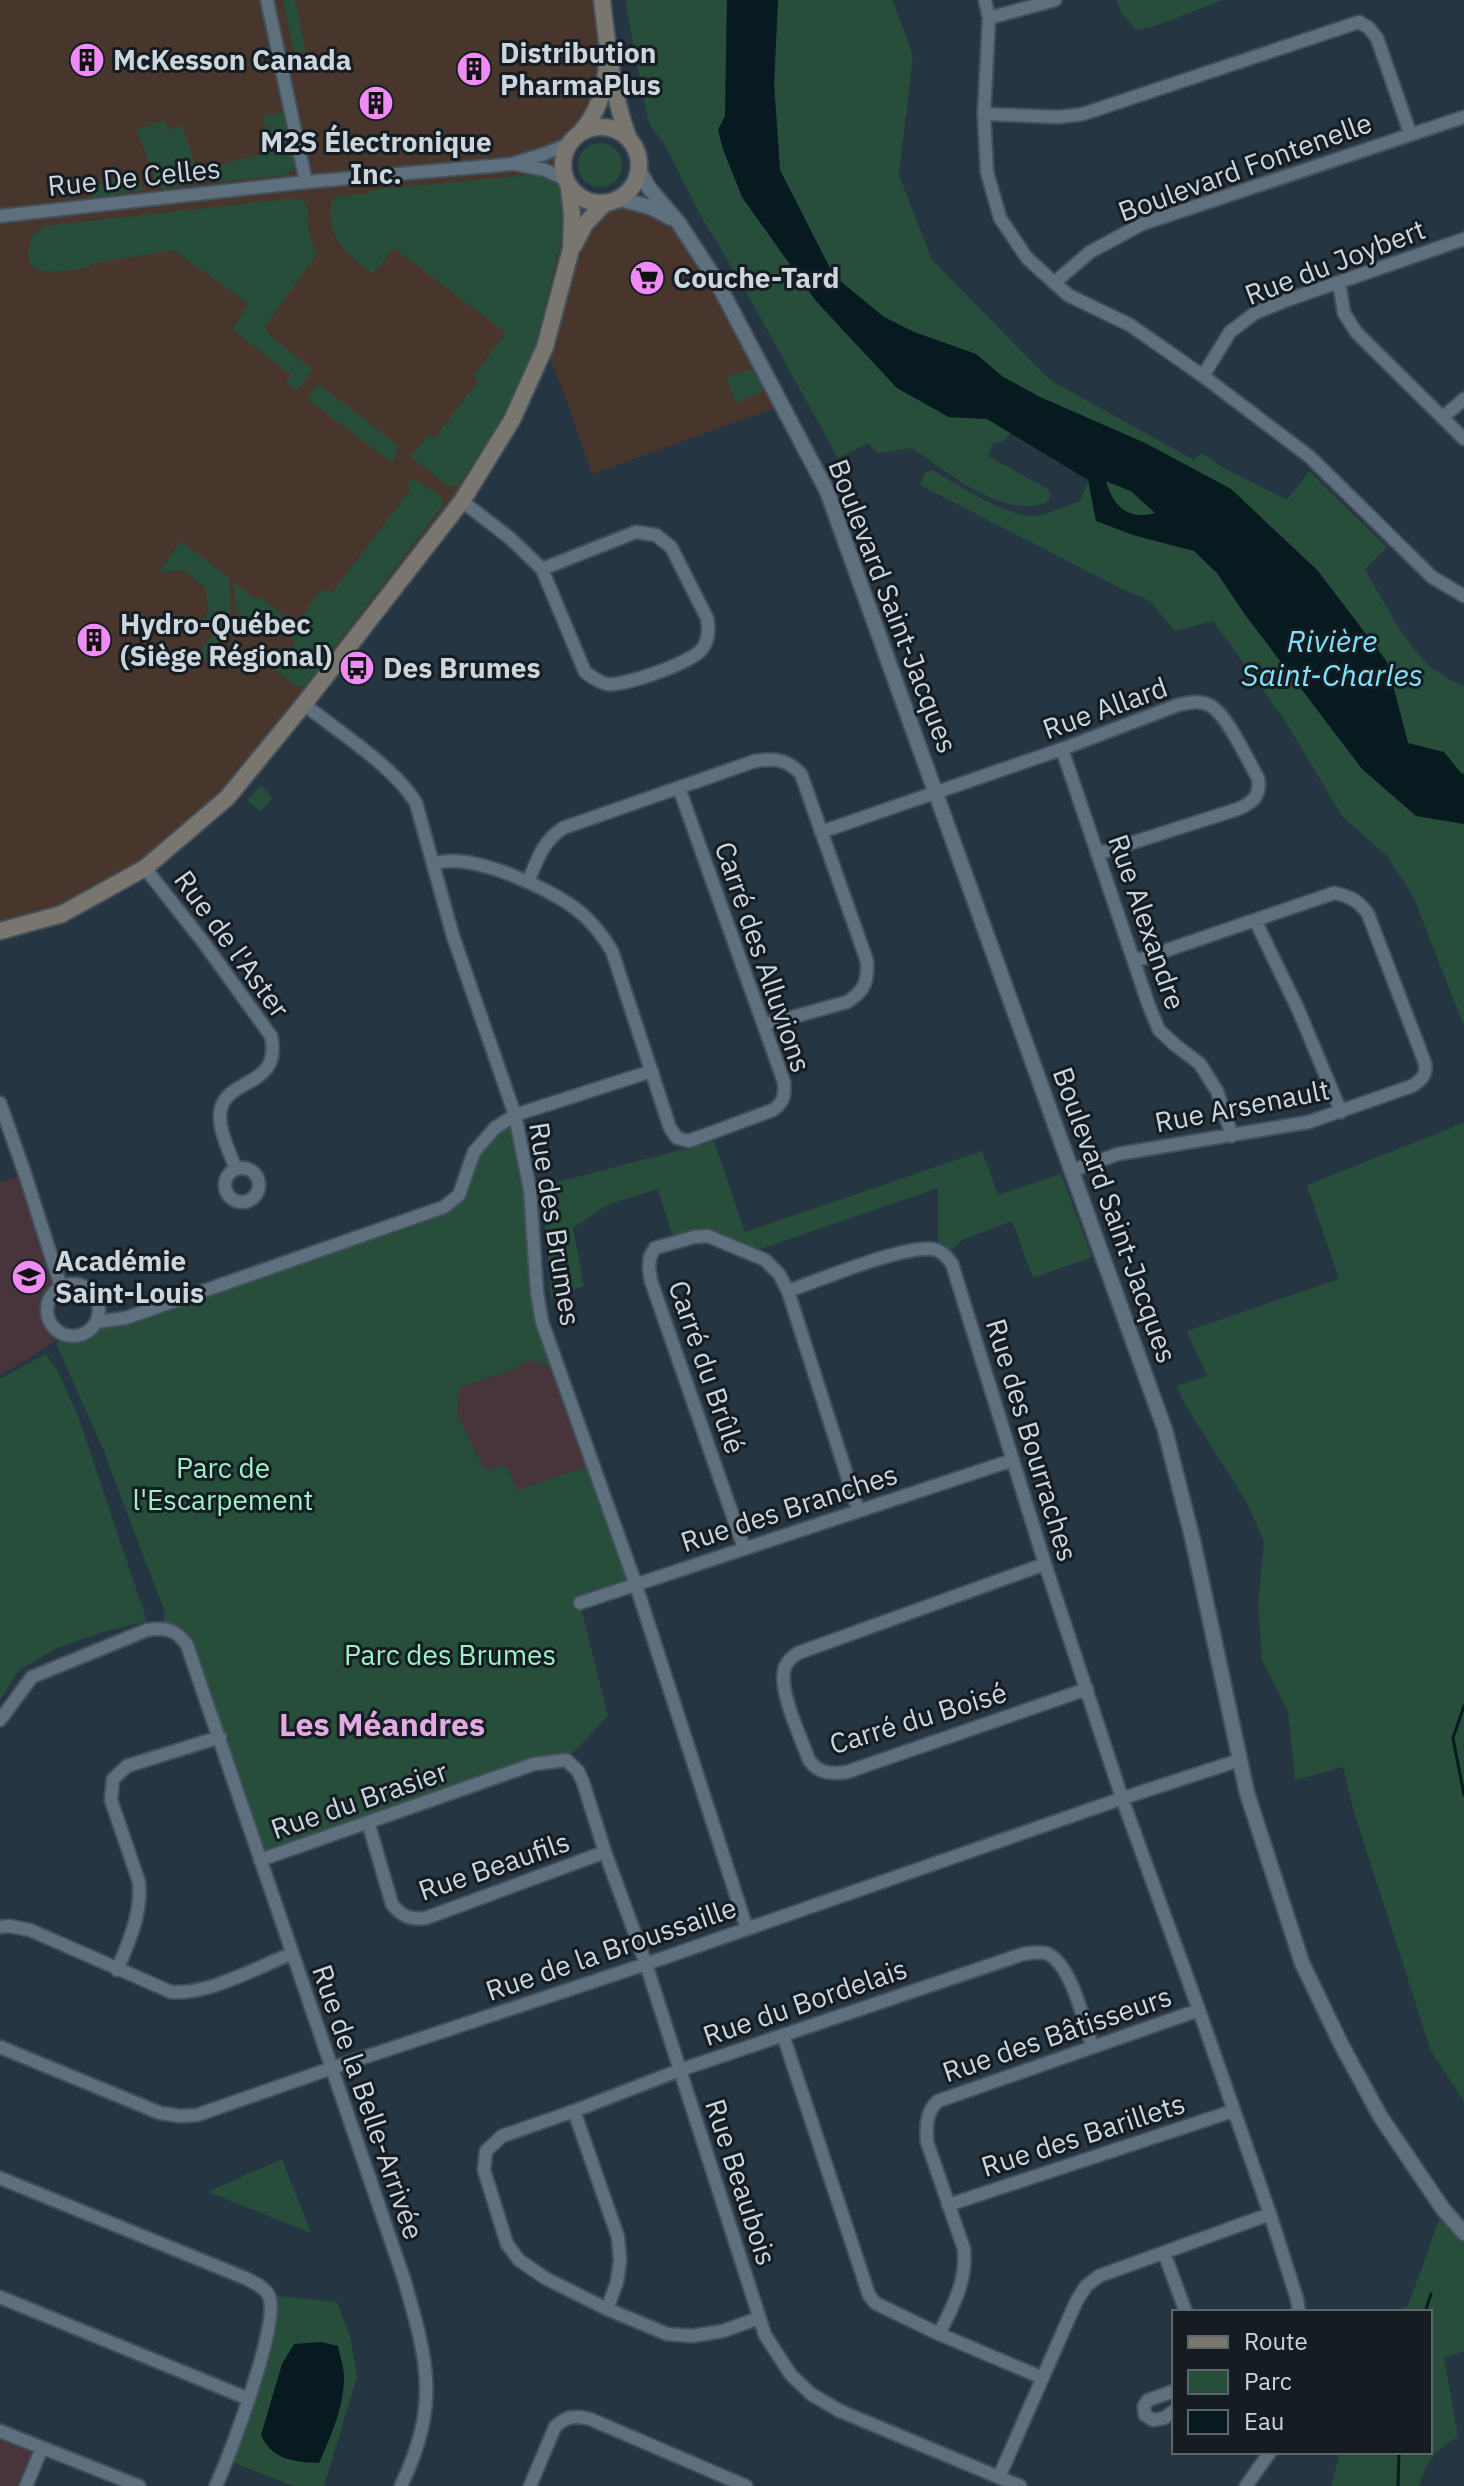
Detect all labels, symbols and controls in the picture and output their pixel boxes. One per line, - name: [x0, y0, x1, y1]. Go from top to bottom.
- place label: Distribution PharmaPlus: [500, 34, 661, 103]
- building icon: McKesson Canada: [68, 41, 106, 79]
- place label: McKesson Canada: [113, 41, 352, 78]
- building icon: Distribution PharmaPlus: [455, 50, 493, 88]
- building icon: M2S Électronique Inc.: [357, 84, 395, 122]
- street label: Boulevard Fontenelle: [1113, 103, 1377, 230]
- place label: M2S Électronique Inc.: [260, 123, 492, 192]
- street label: Rue De Celles: [46, 149, 222, 204]
- street label: Rue du Joybert: [1239, 210, 1430, 313]
- supermarket icon: Couche-Tard: [628, 259, 666, 297]
- place label: Couche-Tard: [673, 259, 839, 296]
- street label: Boulevard Saint-Jacques: [820, 454, 967, 758]
- place label: Hydro-Québec (Siège Régional): [120, 605, 332, 674]
- building icon: Hydro-Québec (Siège Régional): [75, 621, 113, 659]
- water label: Rivière Saint-Charles: [1241, 621, 1423, 694]
- bus stop icon: Des Brumes: [338, 649, 376, 687]
- place label: Des Brumes: [383, 649, 541, 686]
- street label: Rue Allard: [1037, 668, 1172, 747]
- street label: Rue Alexandre: [1100, 829, 1195, 1014]
- street label: Carré des Alluvions: [707, 837, 820, 1077]
- street label: Rue de l'Aster: [166, 863, 298, 1025]
- street label: Boulevard Saint-Jacques: [1045, 1062, 1186, 1368]
- street label: Rue Arsenault: [1151, 1070, 1332, 1141]
- street label: Rue des Brumes: [521, 1120, 590, 1328]
- place label: Académie Saint-Louis: [55, 1242, 204, 1311]
- school or university icon: Académie Saint-Louis: [10, 1258, 48, 1296]
- street label: Carré du Brûlé: [661, 1275, 754, 1458]
- street label: Rue des Bourraches: [978, 1314, 1087, 1566]
- park label: Parc de l'Escarpement: [133, 1449, 313, 1518]
- street label: Rue des Branches: [676, 1455, 902, 1560]
- park label: Parc des Brumes: [344, 1636, 556, 1673]
- street label: Carré du Boisé: [825, 1673, 1011, 1762]
- district label: Les Méandres: [279, 1703, 485, 1745]
- street label: Rue du Brasier: [266, 1752, 452, 1847]
- street label: Rue Beaufils: [413, 1822, 574, 1909]
- street label: Rue de la Broussaille: [481, 1888, 741, 2009]
- street label: Rue du Bordelais: [698, 1949, 912, 2054]
- street label: Rue de la Belle-Arrivée: [304, 1960, 433, 2244]
- street label: Rue des Bâtisseurs: [937, 1977, 1176, 2090]
- street label: Rue des Barillets: [976, 2084, 1189, 2185]
- street label: Rue Beaubois: [697, 2094, 786, 2270]
- legend: [1172, 2310, 1432, 2454]
- text: Route: [1244, 2325, 1308, 2357]
- text: Parc: [1244, 2365, 1292, 2397]
- text: Eau: [1244, 2405, 1284, 2437]

